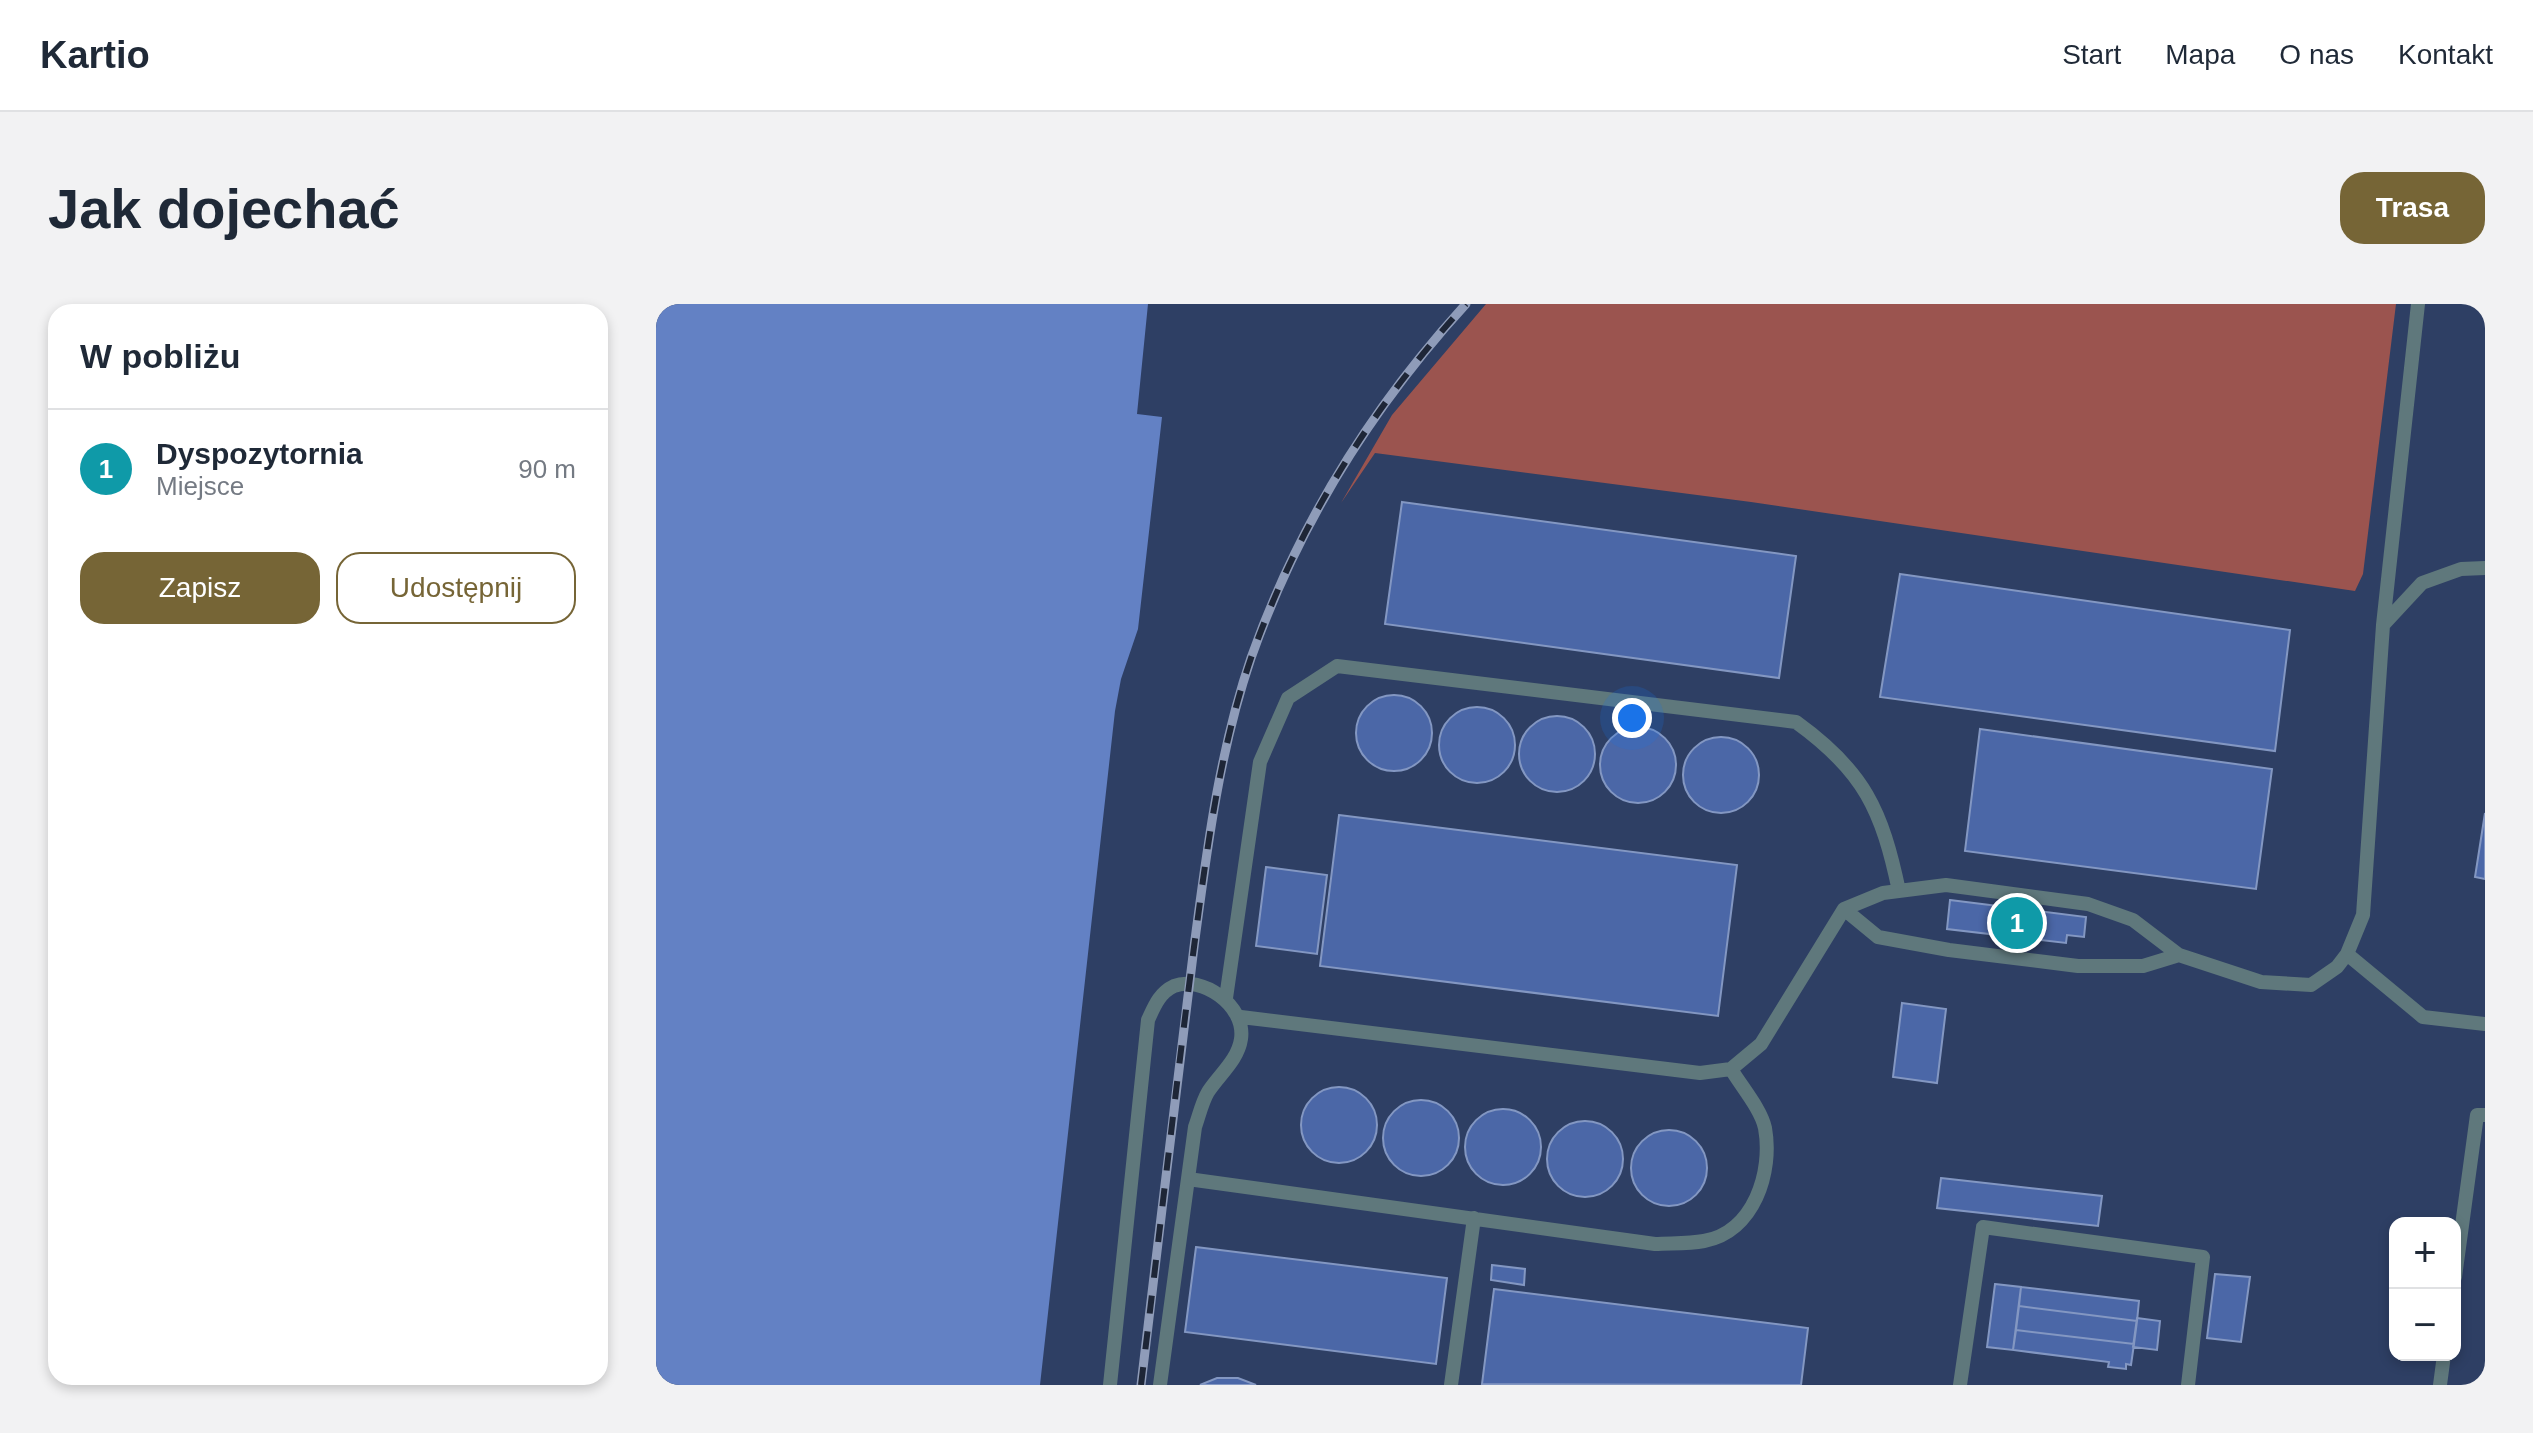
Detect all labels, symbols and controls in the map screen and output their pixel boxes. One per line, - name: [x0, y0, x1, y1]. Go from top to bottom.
- text: Kartio: [40, 34, 150, 76]
- text: Start: [2062, 39, 2121, 70]
- text: Mapa: [2165, 39, 2235, 70]
- text: O nas: [2279, 39, 2354, 70]
- text: Kontakt: [2398, 39, 2493, 70]
- button: Trasa: [2340, 172, 2485, 244]
- text: Jak dojechać: [48, 177, 400, 240]
- text: W pobliżu: [80, 337, 241, 375]
- text: Dyspozytornia: [156, 437, 363, 470]
- text: 1: [99, 454, 113, 484]
- text: 90 m: [518, 454, 576, 484]
- text: Miejsce: [156, 471, 244, 501]
- button: Zapisz: [80, 552, 320, 624]
- button: Udostępnij: [336, 552, 576, 624]
- your location: [1612, 698, 1652, 738]
- pin: 1: [1991, 893, 2043, 953]
- map controls: [2389, 1217, 2461, 1361]
- button: +: [2389, 1217, 2461, 1289]
- button: −: [2389, 1289, 2461, 1361]

